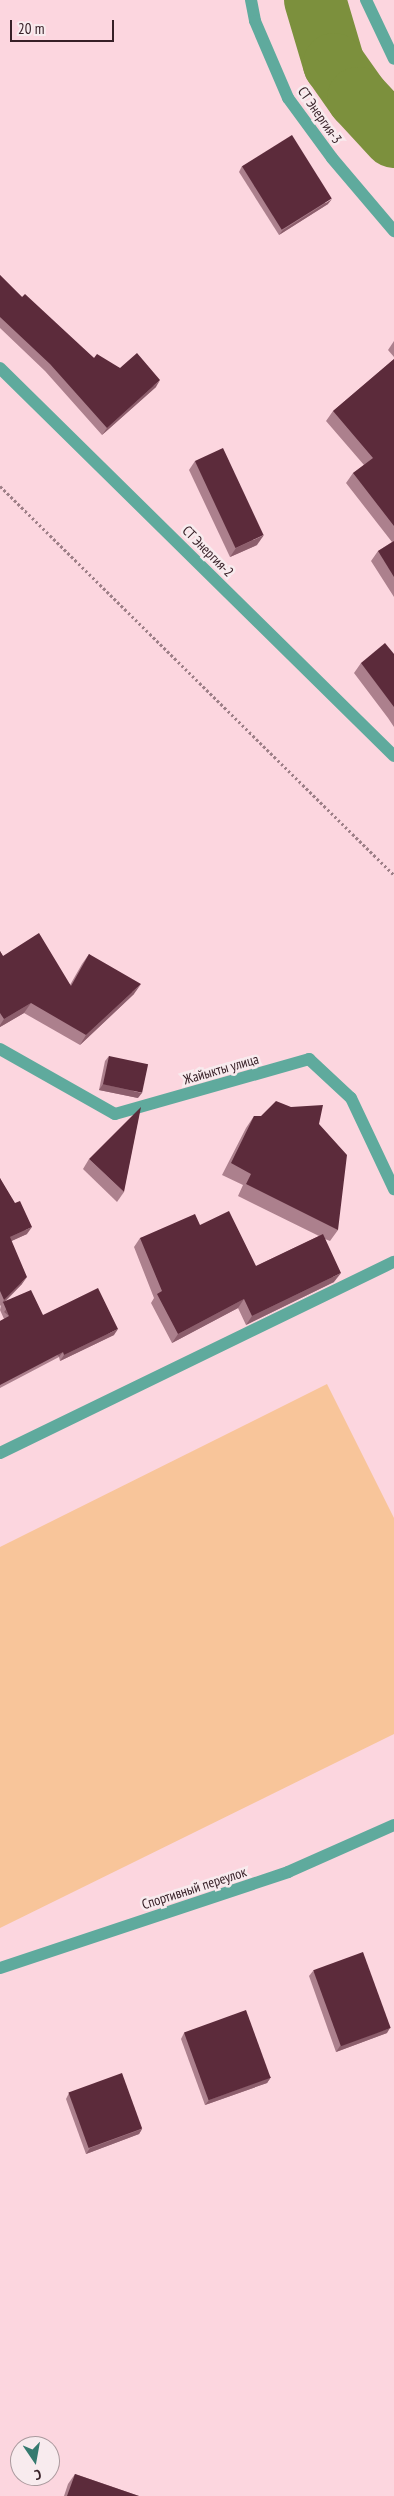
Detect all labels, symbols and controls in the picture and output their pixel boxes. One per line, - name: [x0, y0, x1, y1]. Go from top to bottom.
- scale bar: [12, 10, 116, 42]
- text: 20 m: [18, 19, 44, 38]
- street label: СТ Энергия-3: [294, 83, 346, 147]
- street label: СТ Энергия-2: [179, 522, 237, 580]
- street label: Жайыкты улица: [181, 1050, 261, 1088]
- street label: Спортивный переулок: [140, 1863, 248, 1913]
- north arrow: [10, 2436, 60, 2486]
- text: С: [33, 2465, 43, 2484]

